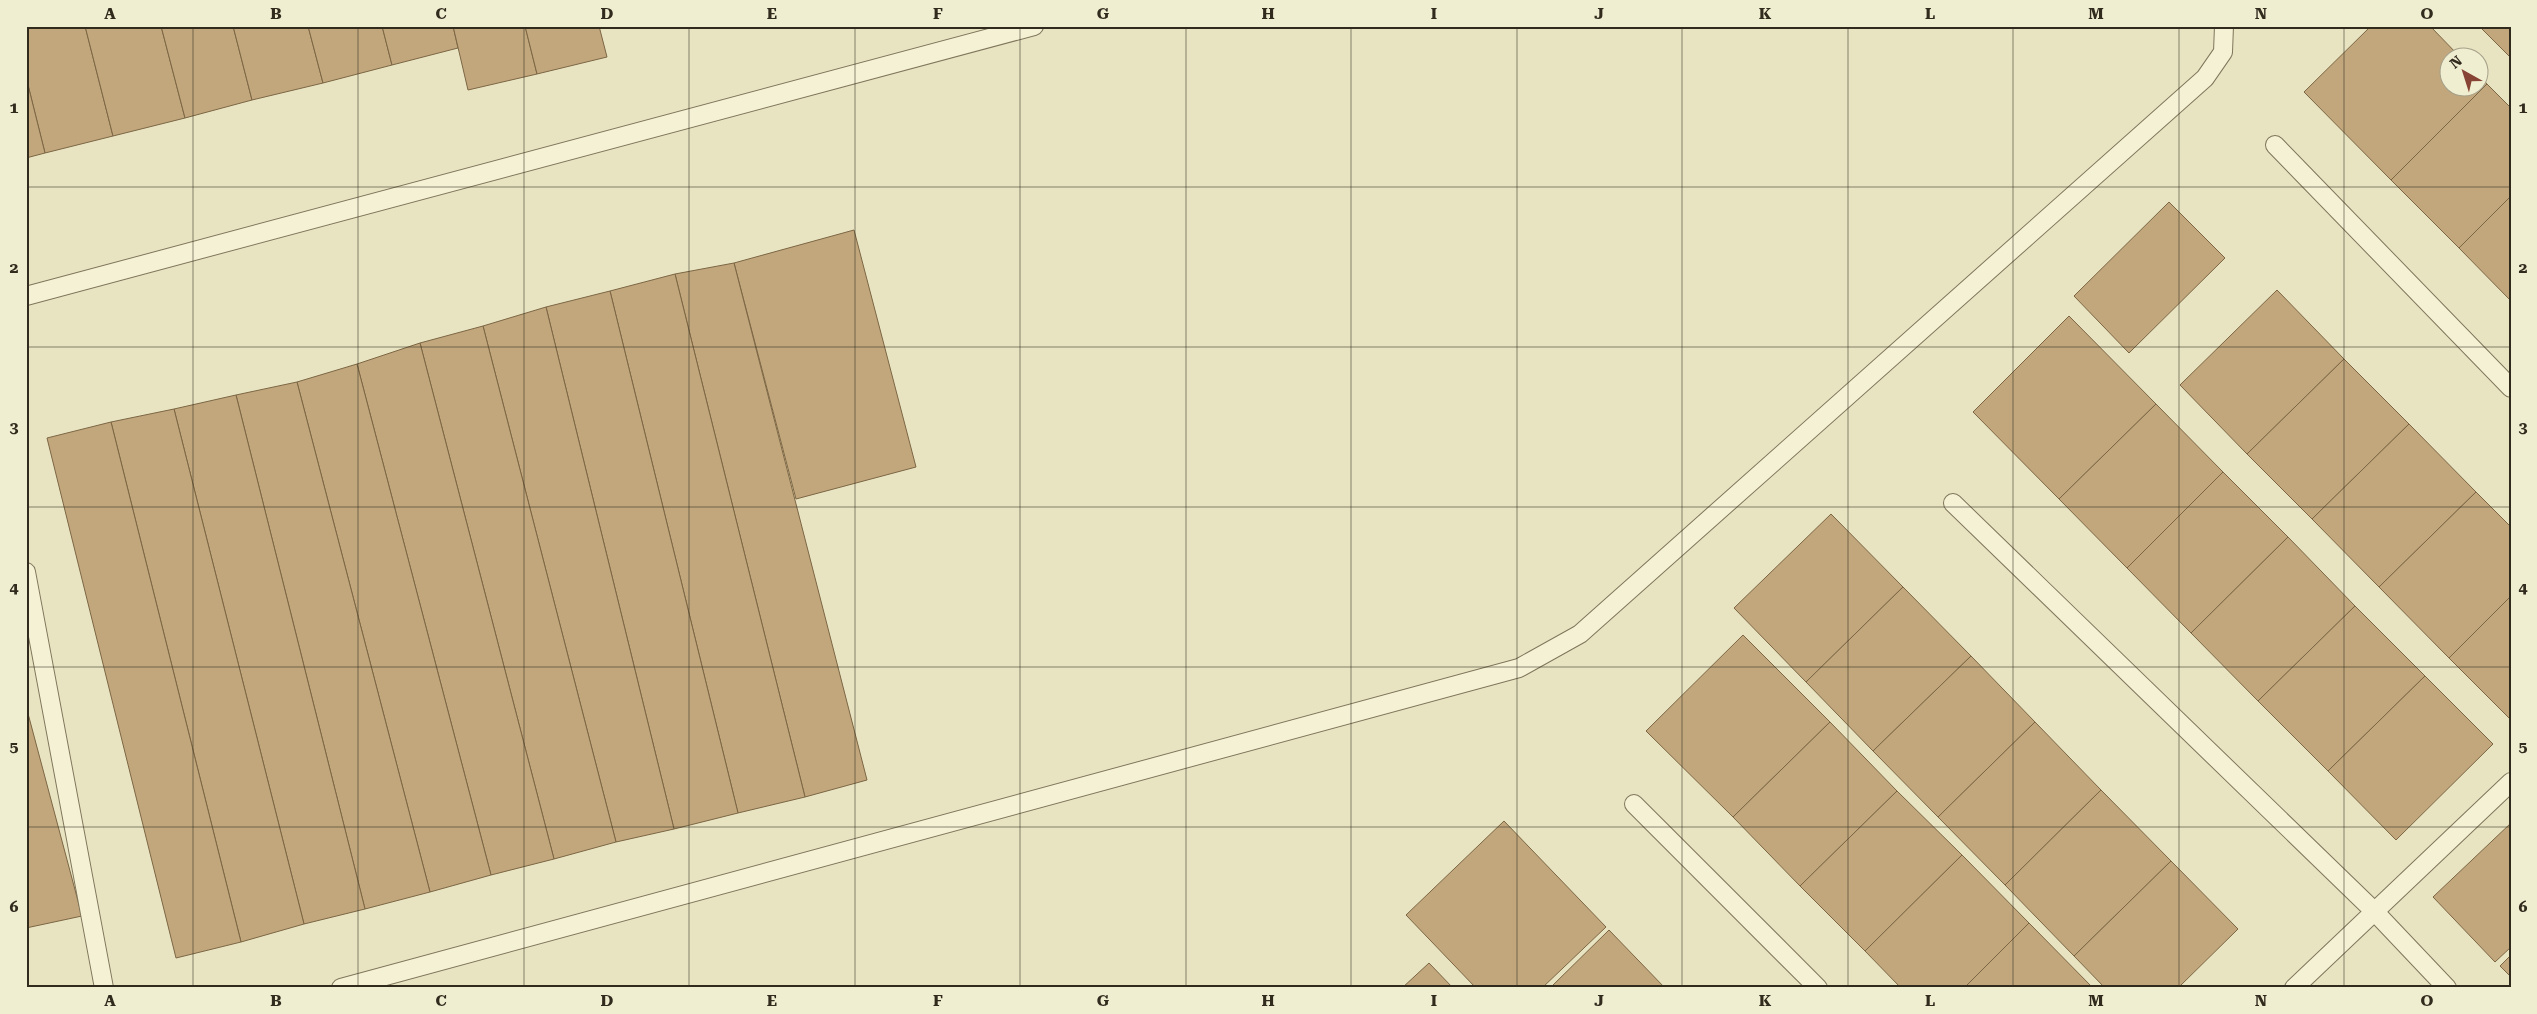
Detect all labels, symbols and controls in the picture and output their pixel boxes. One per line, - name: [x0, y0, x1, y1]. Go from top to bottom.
- text: A: [104, 4, 116, 23]
- text: B: [270, 4, 282, 23]
- text: C: [435, 4, 447, 23]
- text: D: [601, 4, 614, 23]
- text: E: [767, 4, 777, 23]
- text: F: [933, 4, 943, 23]
- text: G: [1097, 4, 1110, 23]
- text: H: [1261, 4, 1275, 23]
- text: I: [1431, 4, 1437, 23]
- text: J: [1594, 4, 1604, 23]
- text: K: [1759, 4, 1772, 23]
- text: L: [1925, 4, 1935, 23]
- text: M: [2088, 4, 2104, 23]
- text: N: [2255, 4, 2267, 23]
- text: O: [2421, 4, 2434, 23]
- north arrow: [2440, 48, 2490, 98]
- text: N: [2447, 52, 2465, 72]
- text: 1: [10, 98, 19, 117]
- text: 1: [2519, 98, 2528, 117]
- text: 2: [10, 258, 19, 277]
- text: 2: [2519, 258, 2528, 277]
- text: 3: [10, 418, 19, 437]
- text: 3: [2519, 418, 2528, 437]
- text: 4: [10, 578, 19, 597]
- text: 4: [2519, 578, 2528, 597]
- text: 5: [10, 737, 19, 756]
- text: 5: [2519, 737, 2528, 756]
- text: 6: [10, 897, 19, 916]
- text: 6: [2519, 897, 2528, 916]
- text: A: [104, 991, 116, 1010]
- text: B: [270, 991, 282, 1010]
- text: C: [435, 991, 447, 1010]
- text: D: [601, 991, 614, 1010]
- text: E: [767, 991, 777, 1010]
- text: F: [933, 991, 943, 1010]
- text: G: [1097, 991, 1110, 1010]
- text: H: [1261, 991, 1275, 1010]
- text: I: [1431, 991, 1437, 1010]
- text: J: [1594, 991, 1604, 1010]
- text: K: [1759, 991, 1772, 1010]
- text: L: [1925, 991, 1935, 1010]
- text: M: [2088, 991, 2104, 1010]
- text: N: [2255, 991, 2267, 1010]
- text: O: [2421, 991, 2434, 1010]

